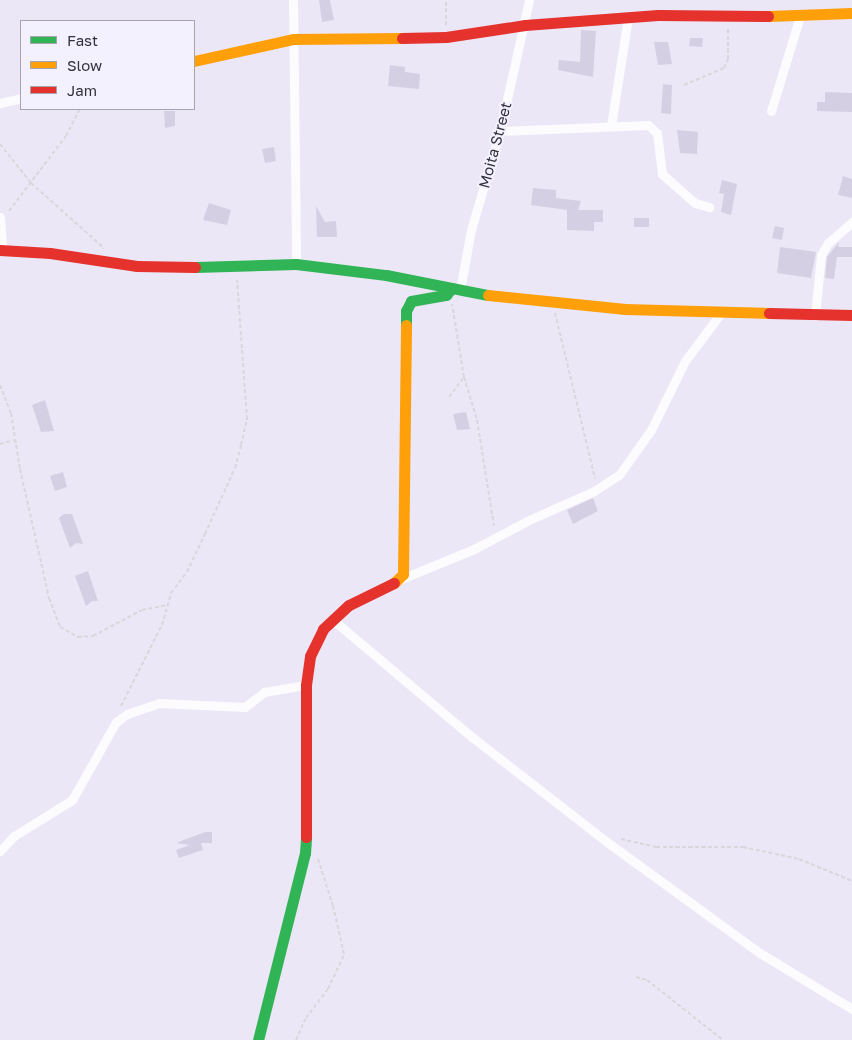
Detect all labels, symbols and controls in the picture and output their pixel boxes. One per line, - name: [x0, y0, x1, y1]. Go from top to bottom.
- legend: [20, 20, 195, 110]
- text: Fast: [67, 31, 98, 49]
- text: Slow: [67, 56, 102, 74]
- text: Jam: [67, 81, 97, 99]
- street label: Moita Street: [475, 100, 515, 190]

